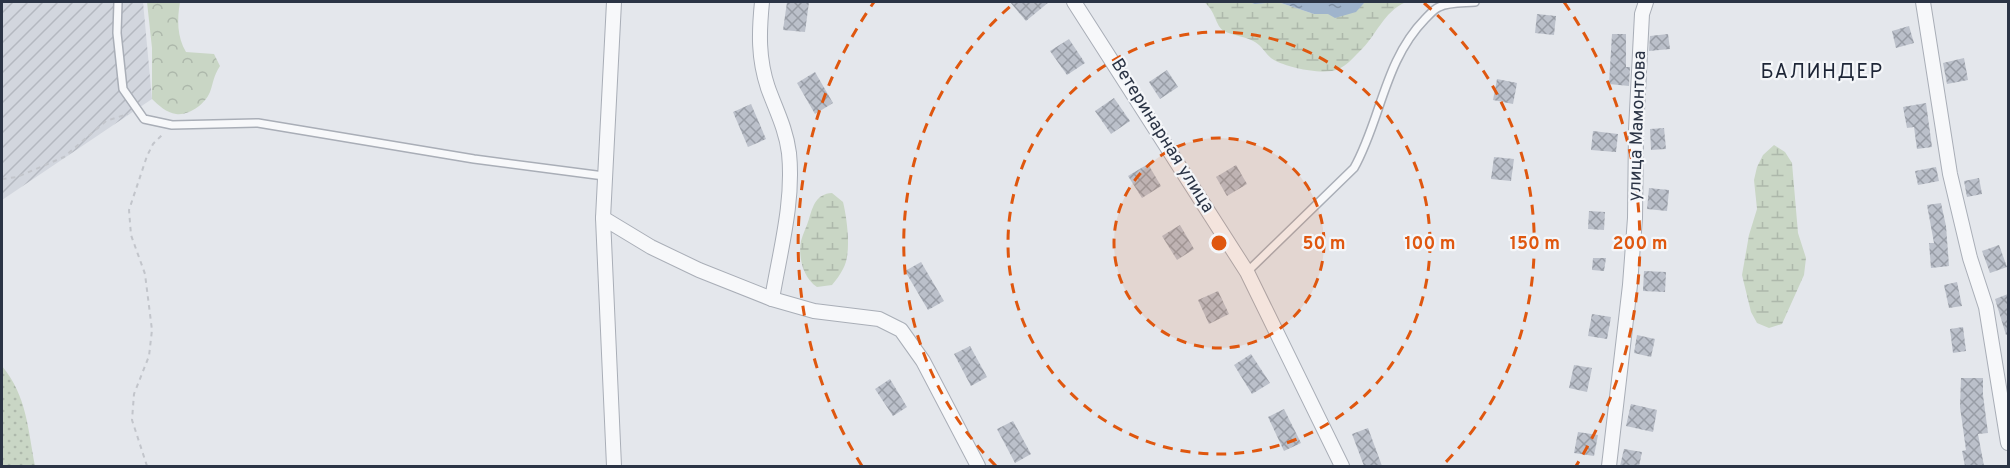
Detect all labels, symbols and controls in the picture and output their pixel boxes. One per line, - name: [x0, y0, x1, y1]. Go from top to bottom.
- street label: улица Мамонтова: [1624, 50, 1652, 202]
- street label: Ветеринарная улица: [1105, 55, 1219, 217]
- district label: БАЛИНДЕР: [1760, 60, 1884, 86]
- centre of rings: [1209, 233, 1229, 253]
- text: 50 m: [1302, 233, 1346, 256]
- text: 100 m: [1404, 233, 1456, 256]
- text: 150 m: [1510, 233, 1560, 256]
- text: 200 m: [1612, 233, 1668, 256]

